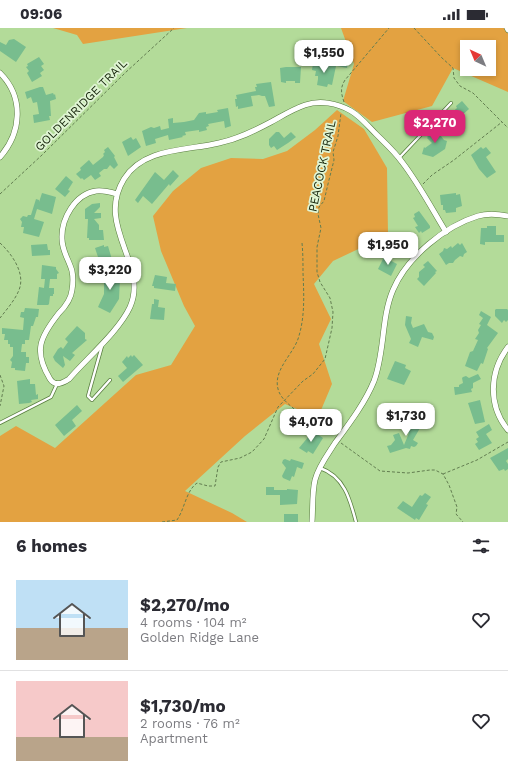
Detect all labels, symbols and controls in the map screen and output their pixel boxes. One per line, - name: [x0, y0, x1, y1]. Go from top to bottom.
- text: 09:06: [20, 5, 62, 23]
- pin: $1,550: [291, 40, 357, 74]
- north arrow: [460, 40, 496, 76]
- map controls: [460, 40, 496, 76]
- text: $1,550: [303, 45, 345, 60]
- street label: GOLDENRIDGE TRAIL: [32, 56, 130, 154]
- pin: $2,270: [402, 110, 468, 144]
- text: $2,270: [413, 115, 457, 130]
- street label: PEACOCK TRAIL: [305, 119, 339, 213]
- pin: $1,950: [355, 232, 421, 266]
- text: $1,950: [367, 237, 409, 252]
- pin: $3,220: [77, 257, 143, 291]
- text: $3,220: [88, 262, 132, 277]
- pin: $1,730: [373, 403, 439, 437]
- text: $1,730: [386, 408, 426, 423]
- pin: $4,070: [278, 409, 344, 443]
- text: $4,070: [289, 414, 333, 429]
- icon: filters: [470, 535, 492, 557]
- text: 6 homes: [16, 536, 87, 556]
- text: $2,270/mo: [140, 595, 230, 615]
- icon: home: [48, 596, 96, 644]
- icon: heart: [470, 609, 492, 631]
- text: 4 rooms · 104 m²: [140, 615, 247, 630]
- text: Golden Ridge Lane: [140, 630, 259, 645]
- text: $1,730/mo: [140, 696, 226, 716]
- icon: home: [48, 697, 96, 745]
- icon: heart: [470, 710, 492, 732]
- text: 2 rooms · 76 m²: [140, 716, 240, 731]
- text: Apartment: [140, 731, 208, 746]

